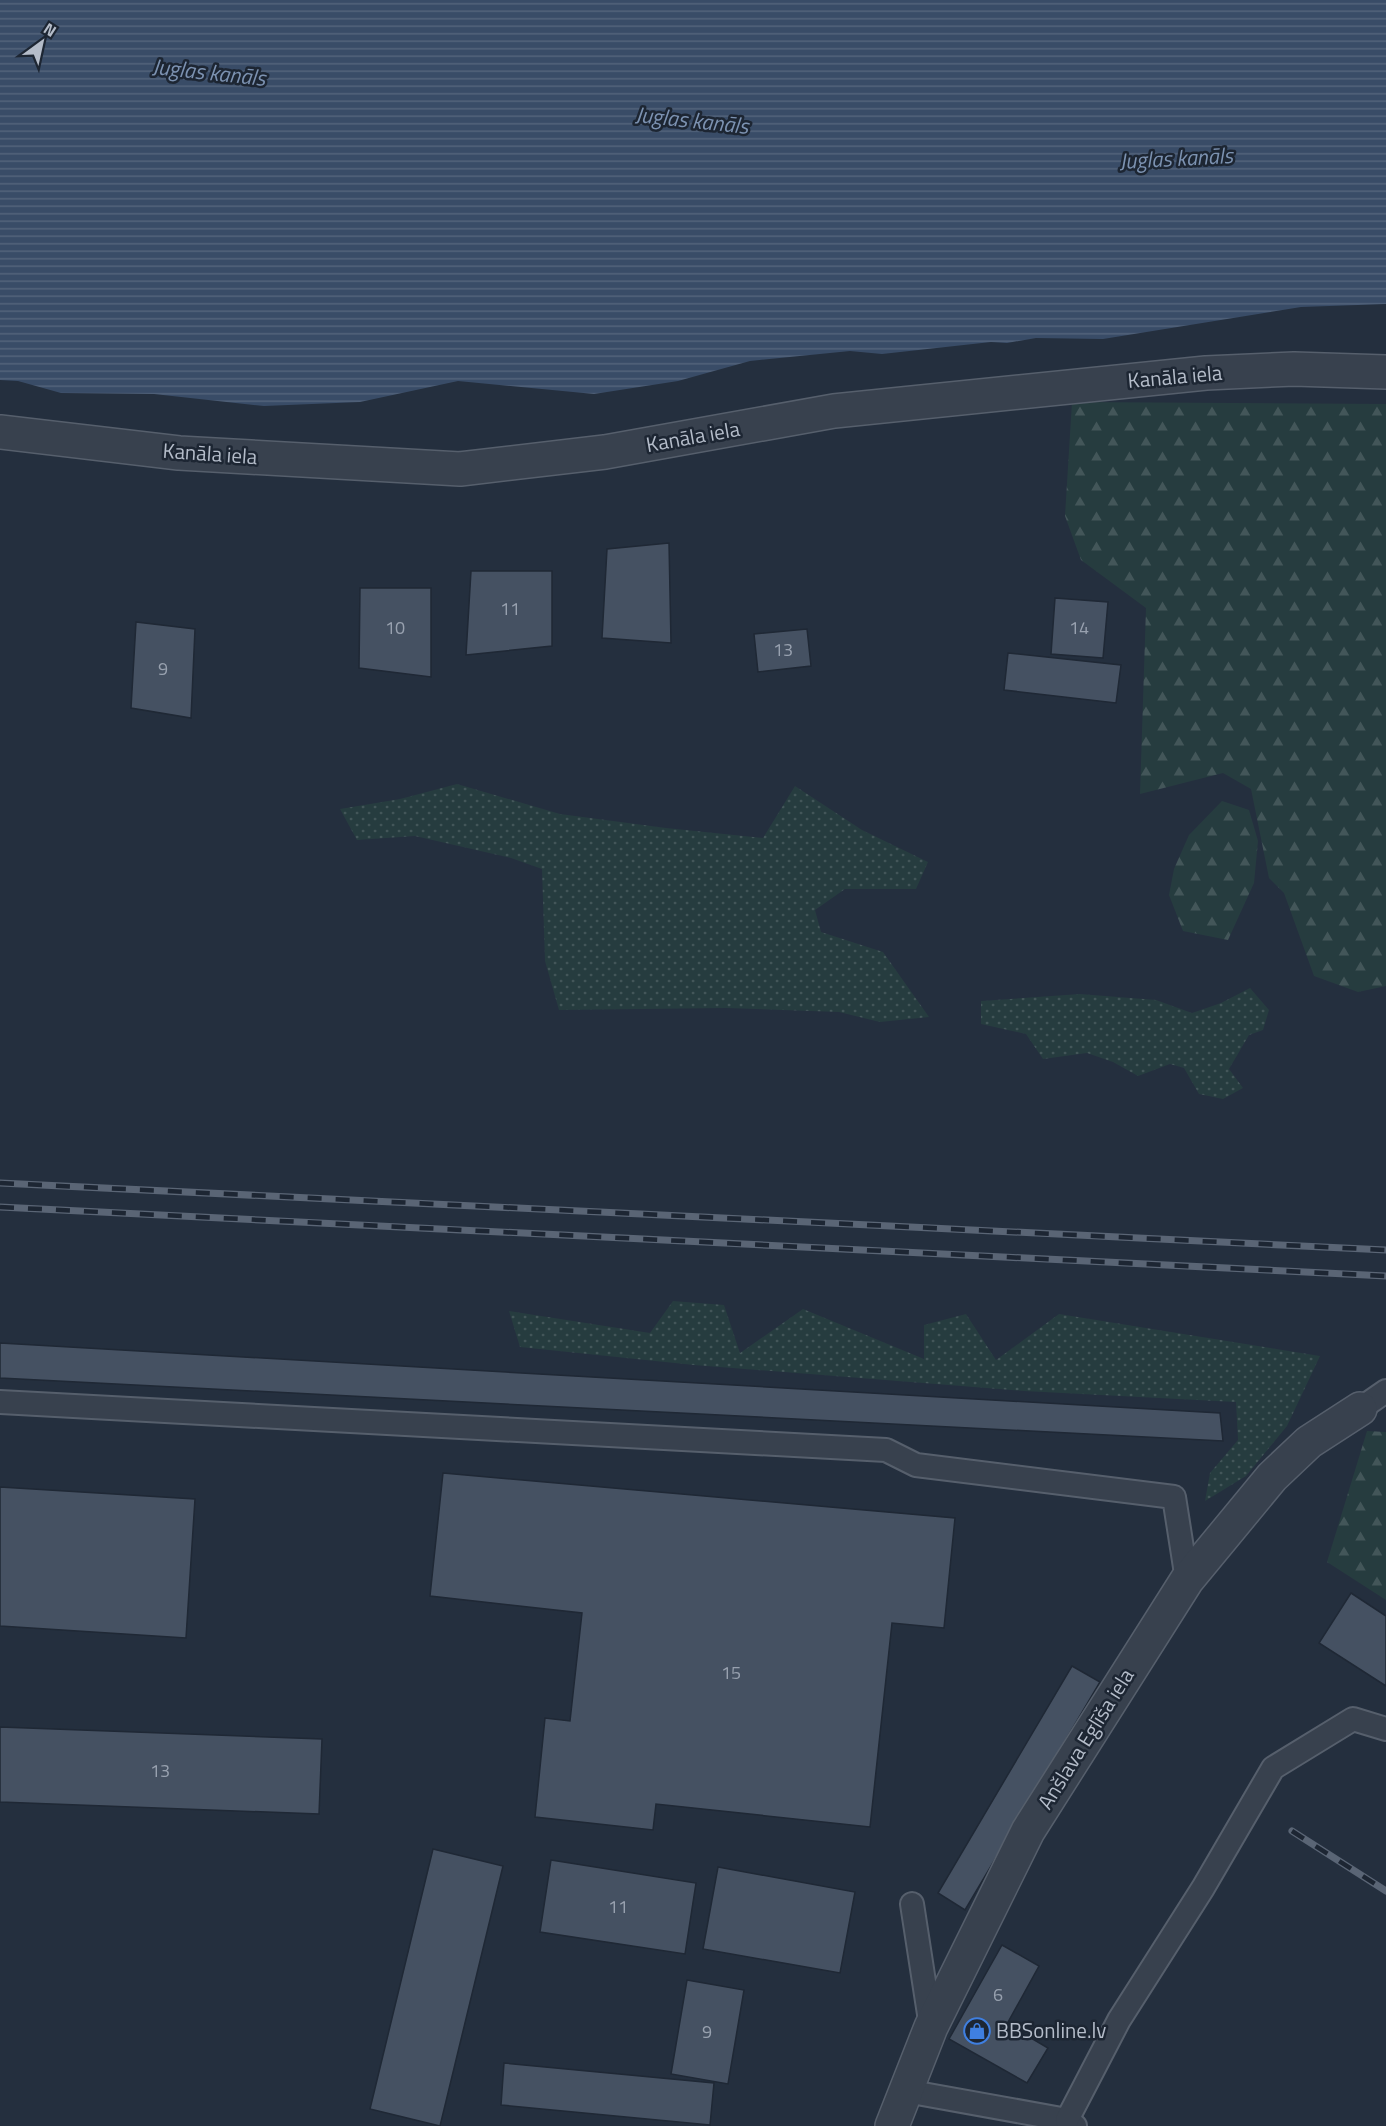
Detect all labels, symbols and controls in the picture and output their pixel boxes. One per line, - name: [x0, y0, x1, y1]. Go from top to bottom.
- north arrow: [12, 12, 72, 72]
- text: N: [39, 16, 61, 43]
- water label: Juglas kanāls: [151, 49, 269, 95]
- water label: Juglas kanāls: [634, 97, 752, 143]
- water label: Juglas kanāls: [1118, 138, 1235, 178]
- street label: Kanāla iela: [1126, 356, 1224, 396]
- street label: Kanāla iela: [643, 412, 743, 460]
- street label: Kanāla iela: [162, 434, 259, 472]
- house number: 11: [500, 595, 520, 622]
- house number: 10: [385, 614, 405, 641]
- house number: 14: [1069, 614, 1089, 641]
- house number: 13: [773, 636, 793, 663]
- house number: 9: [158, 655, 168, 682]
- house number: 15: [721, 1659, 741, 1686]
- street label: Anšlava Eglīša iela: [1029, 1661, 1142, 1815]
- house number: 13: [150, 1757, 170, 1784]
- house number: 11: [608, 1893, 628, 1920]
- house number: 6: [993, 1981, 1003, 2008]
- place label: BBSonline.lv: [996, 2014, 1106, 2046]
- shop icon: BBSonline.lv: [962, 2016, 992, 2046]
- house number: 9: [702, 2018, 712, 2045]

